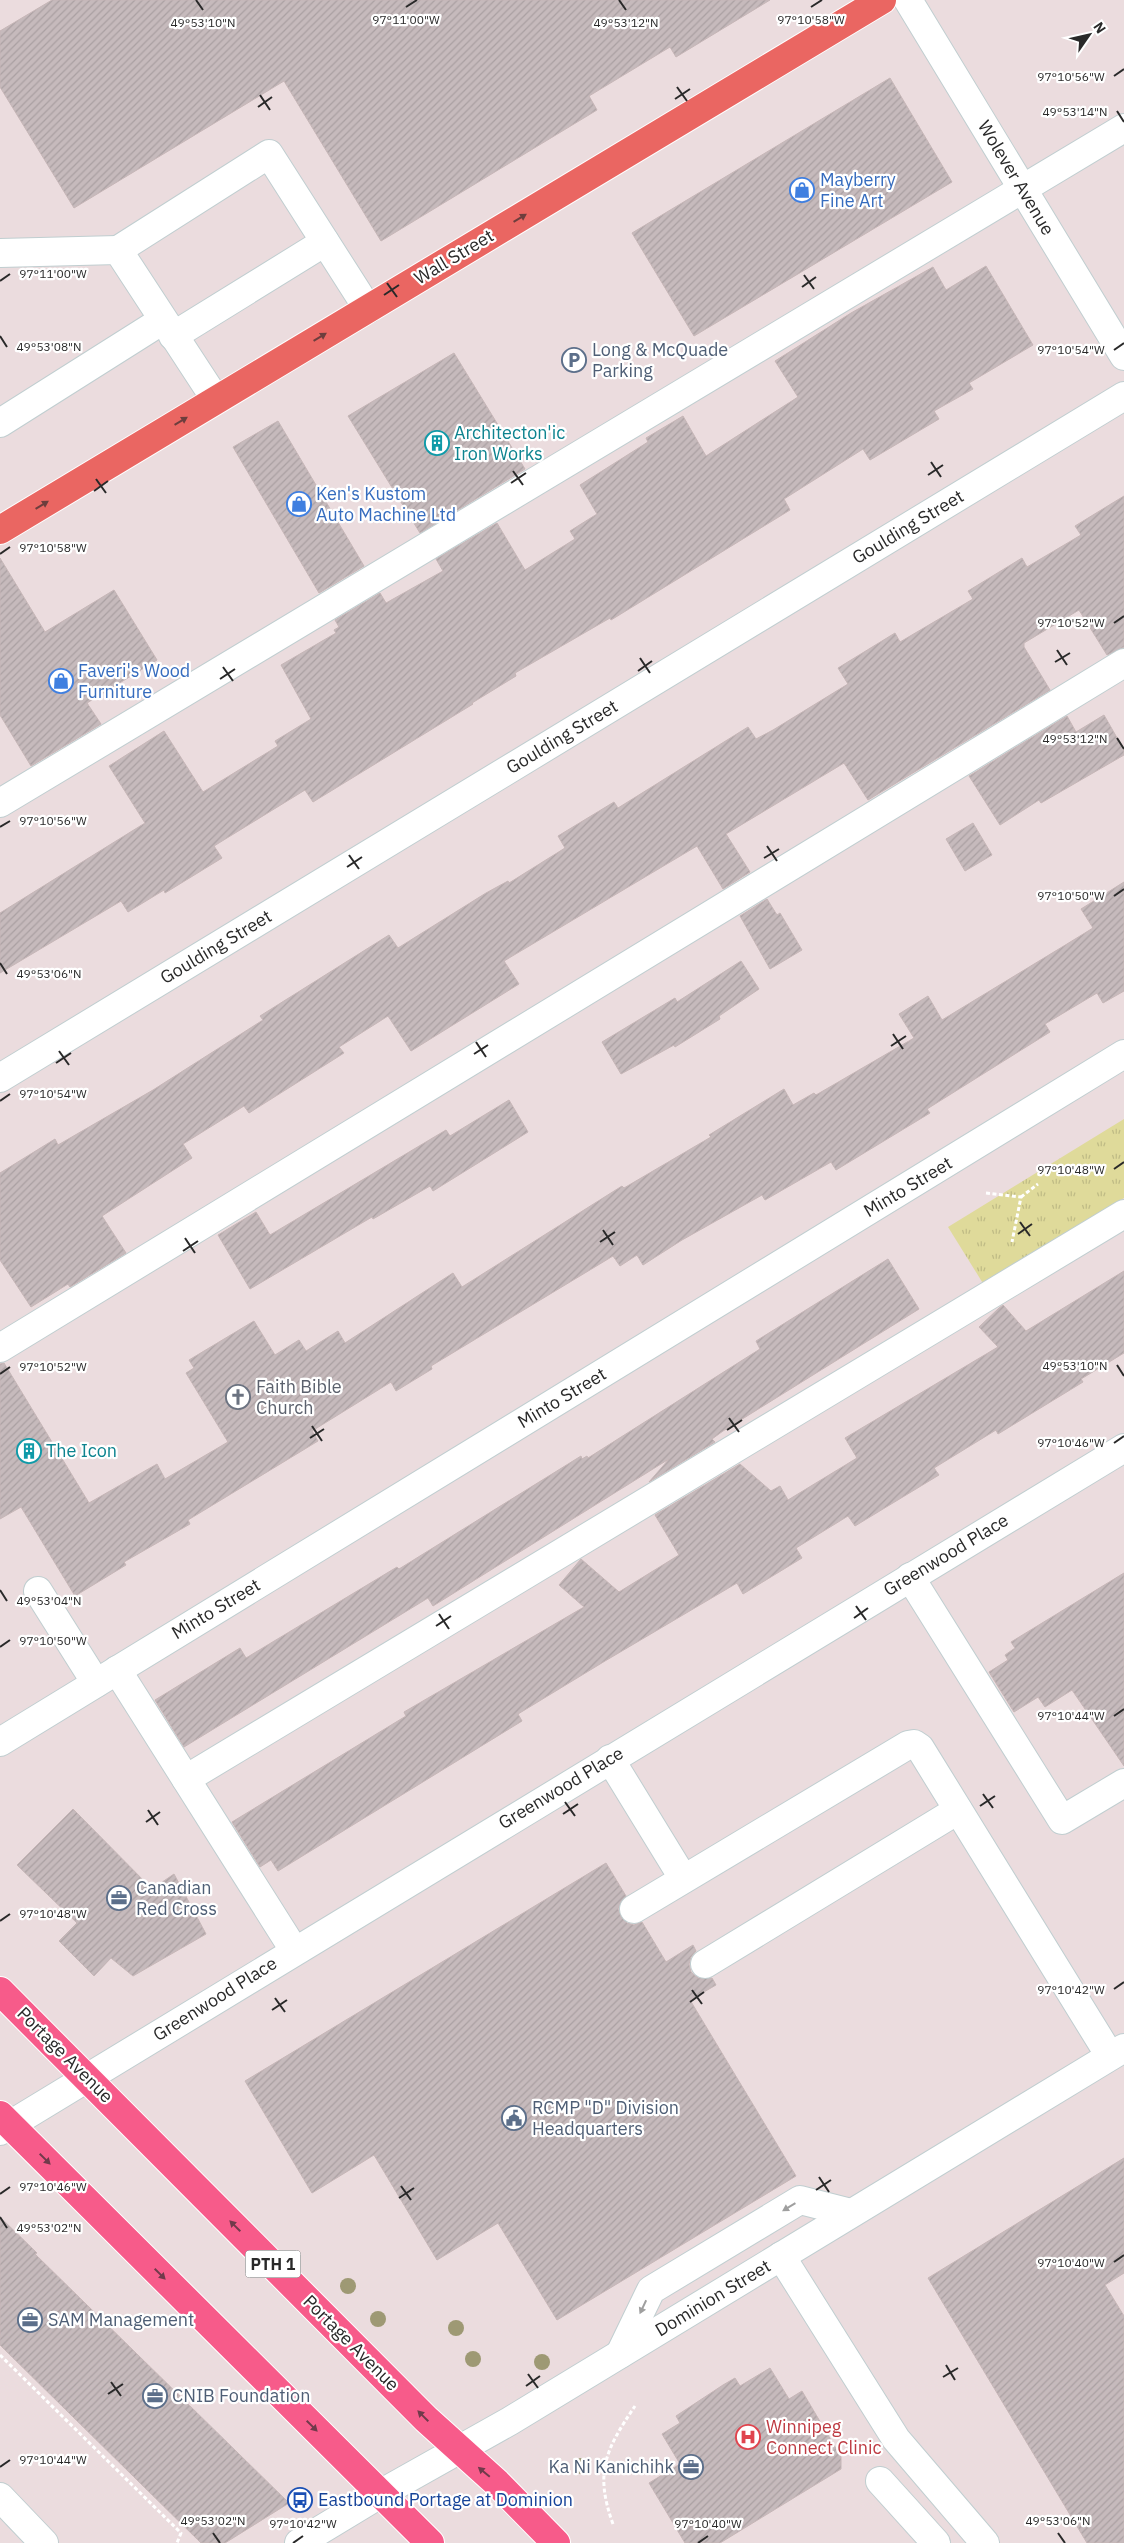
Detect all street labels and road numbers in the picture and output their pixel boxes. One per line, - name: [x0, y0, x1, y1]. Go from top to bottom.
- street label: Wolever Avenue: [973, 116, 1060, 239]
- street label: Wall Street: [410, 224, 498, 289]
- street label: Goulding Street: [848, 484, 968, 569]
- street label: Goulding Street: [502, 694, 622, 779]
- street label: Goulding Street: [156, 904, 276, 989]
- street label: Minto Street: [859, 1151, 956, 1222]
- street label: Minto Street: [513, 1362, 610, 1433]
- street label: Greenwood Place: [879, 1508, 1013, 1601]
- street label: Minto Street: [167, 1573, 264, 1644]
- street label: Greenwood Place: [494, 1741, 628, 1834]
- street label: Greenwood Place: [149, 1951, 281, 2046]
- street label: Portage Avenue: [12, 2002, 118, 2108]
- road number: PTH 1: [246, 2250, 300, 2278]
- street label: Dominion Street: [651, 2254, 775, 2341]
- street label: Portage Avenue: [298, 2290, 404, 2396]

